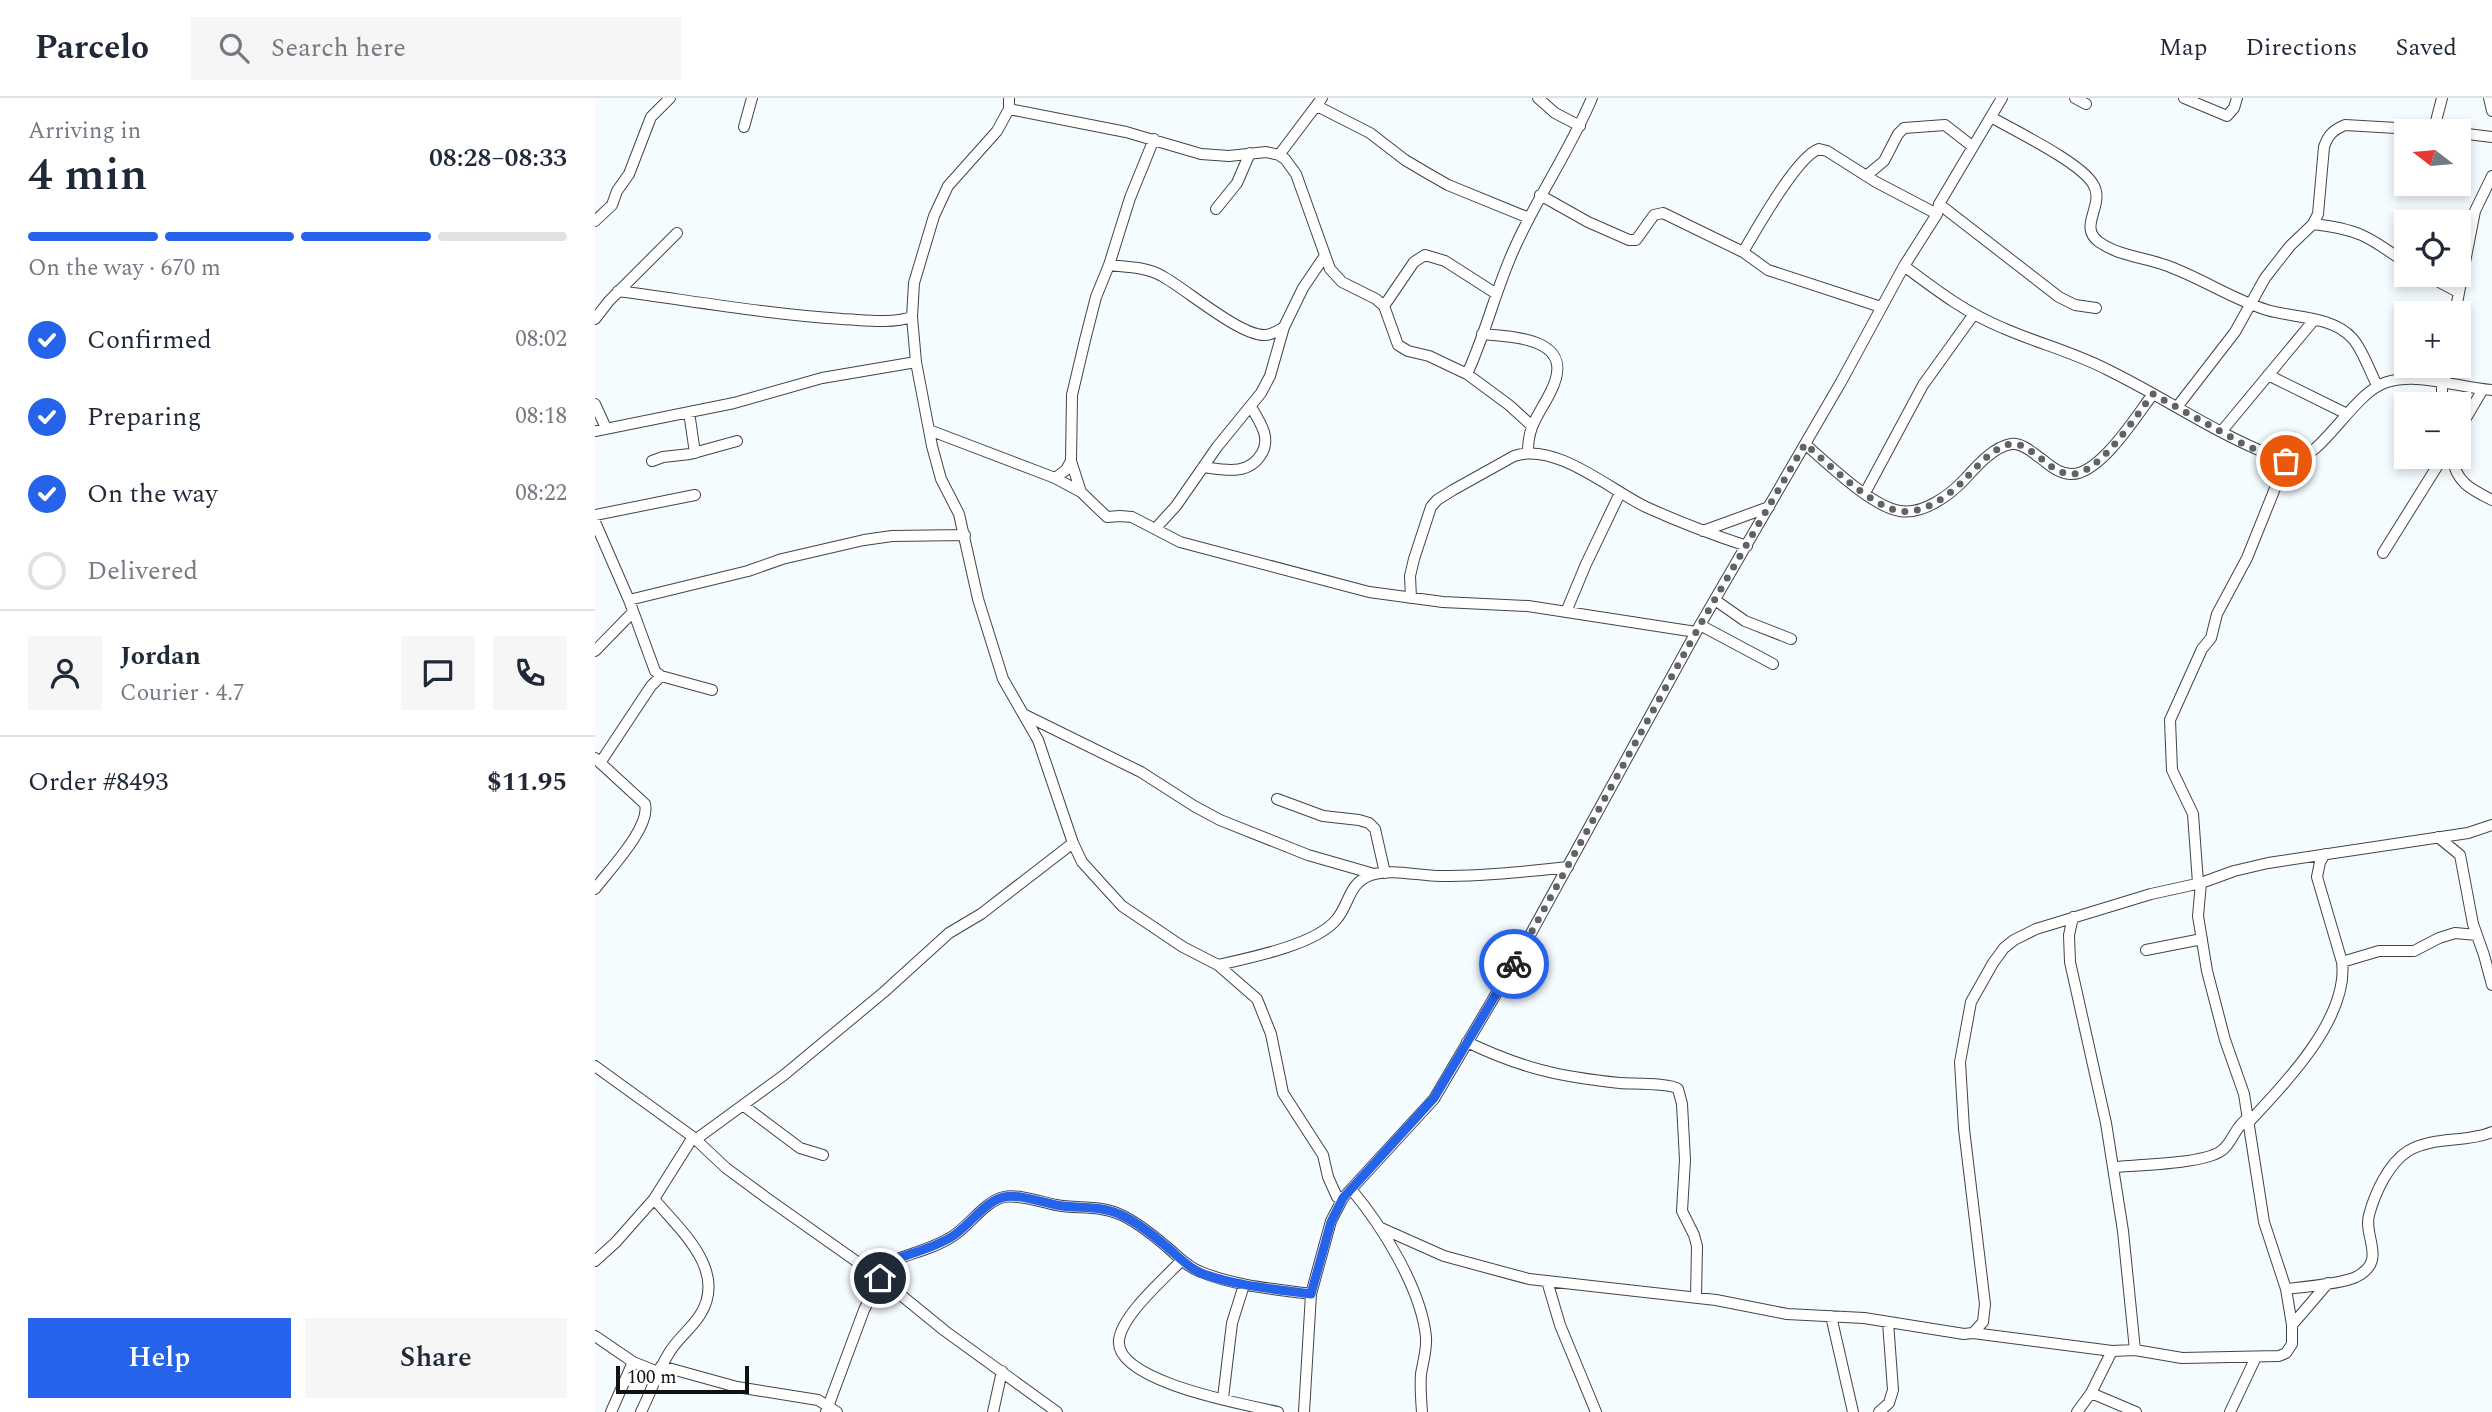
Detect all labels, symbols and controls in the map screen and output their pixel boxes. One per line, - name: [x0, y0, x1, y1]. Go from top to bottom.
- search box: [191, 17, 681, 80]
- text: Parcelo: [35, 23, 149, 73]
- text: Search here: [271, 28, 406, 68]
- icon: search: [215, 29, 253, 67]
- text: Map: [2159, 30, 2207, 66]
- text: Directions: [2245, 30, 2357, 66]
- text: Saved: [2395, 30, 2457, 66]
- text: Arriving in: [28, 114, 141, 149]
- north arrow: [2394, 119, 2471, 196]
- map controls: [2394, 119, 2471, 469]
- text: 08:28–08:33: [429, 138, 567, 178]
- text: 4 min: [28, 140, 147, 210]
- button: locate: [2394, 210, 2471, 287]
- text: On the way · 670 m: [28, 251, 221, 286]
- button: +: [2394, 301, 2471, 378]
- text: Confirmed: [87, 320, 212, 360]
- icon: check: [28, 321, 66, 359]
- text: 08:02: [515, 322, 567, 357]
- button: −: [2394, 392, 2471, 469]
- text: Preparing: [87, 397, 201, 437]
- icon: check: [28, 398, 66, 436]
- text: 08:18: [515, 399, 567, 434]
- pin: [2256, 431, 2316, 491]
- icon: bag: [2267, 442, 2305, 480]
- text: On the way: [87, 474, 218, 514]
- icon: check: [28, 475, 66, 513]
- text: 08:22: [515, 476, 567, 511]
- text: Delivered: [87, 551, 198, 591]
- button: person: [28, 636, 102, 710]
- text: Jordan: [120, 636, 201, 676]
- button: chat: [401, 636, 475, 710]
- button: phone: [493, 636, 567, 710]
- text: Courier · 4.7: [120, 676, 245, 711]
- text: Order #8493: [28, 762, 168, 802]
- text: $11.95: [487, 762, 567, 802]
- courier: [1479, 929, 1549, 999]
- icon: bike: [1495, 945, 1533, 983]
- pin: [850, 1248, 910, 1308]
- icon: home: [861, 1259, 899, 1297]
- button: Help: [28, 1318, 291, 1398]
- button: Share: [305, 1318, 567, 1398]
- scale bar: [616, 1363, 749, 1395]
- text: 100 m: [627, 1363, 677, 1392]

